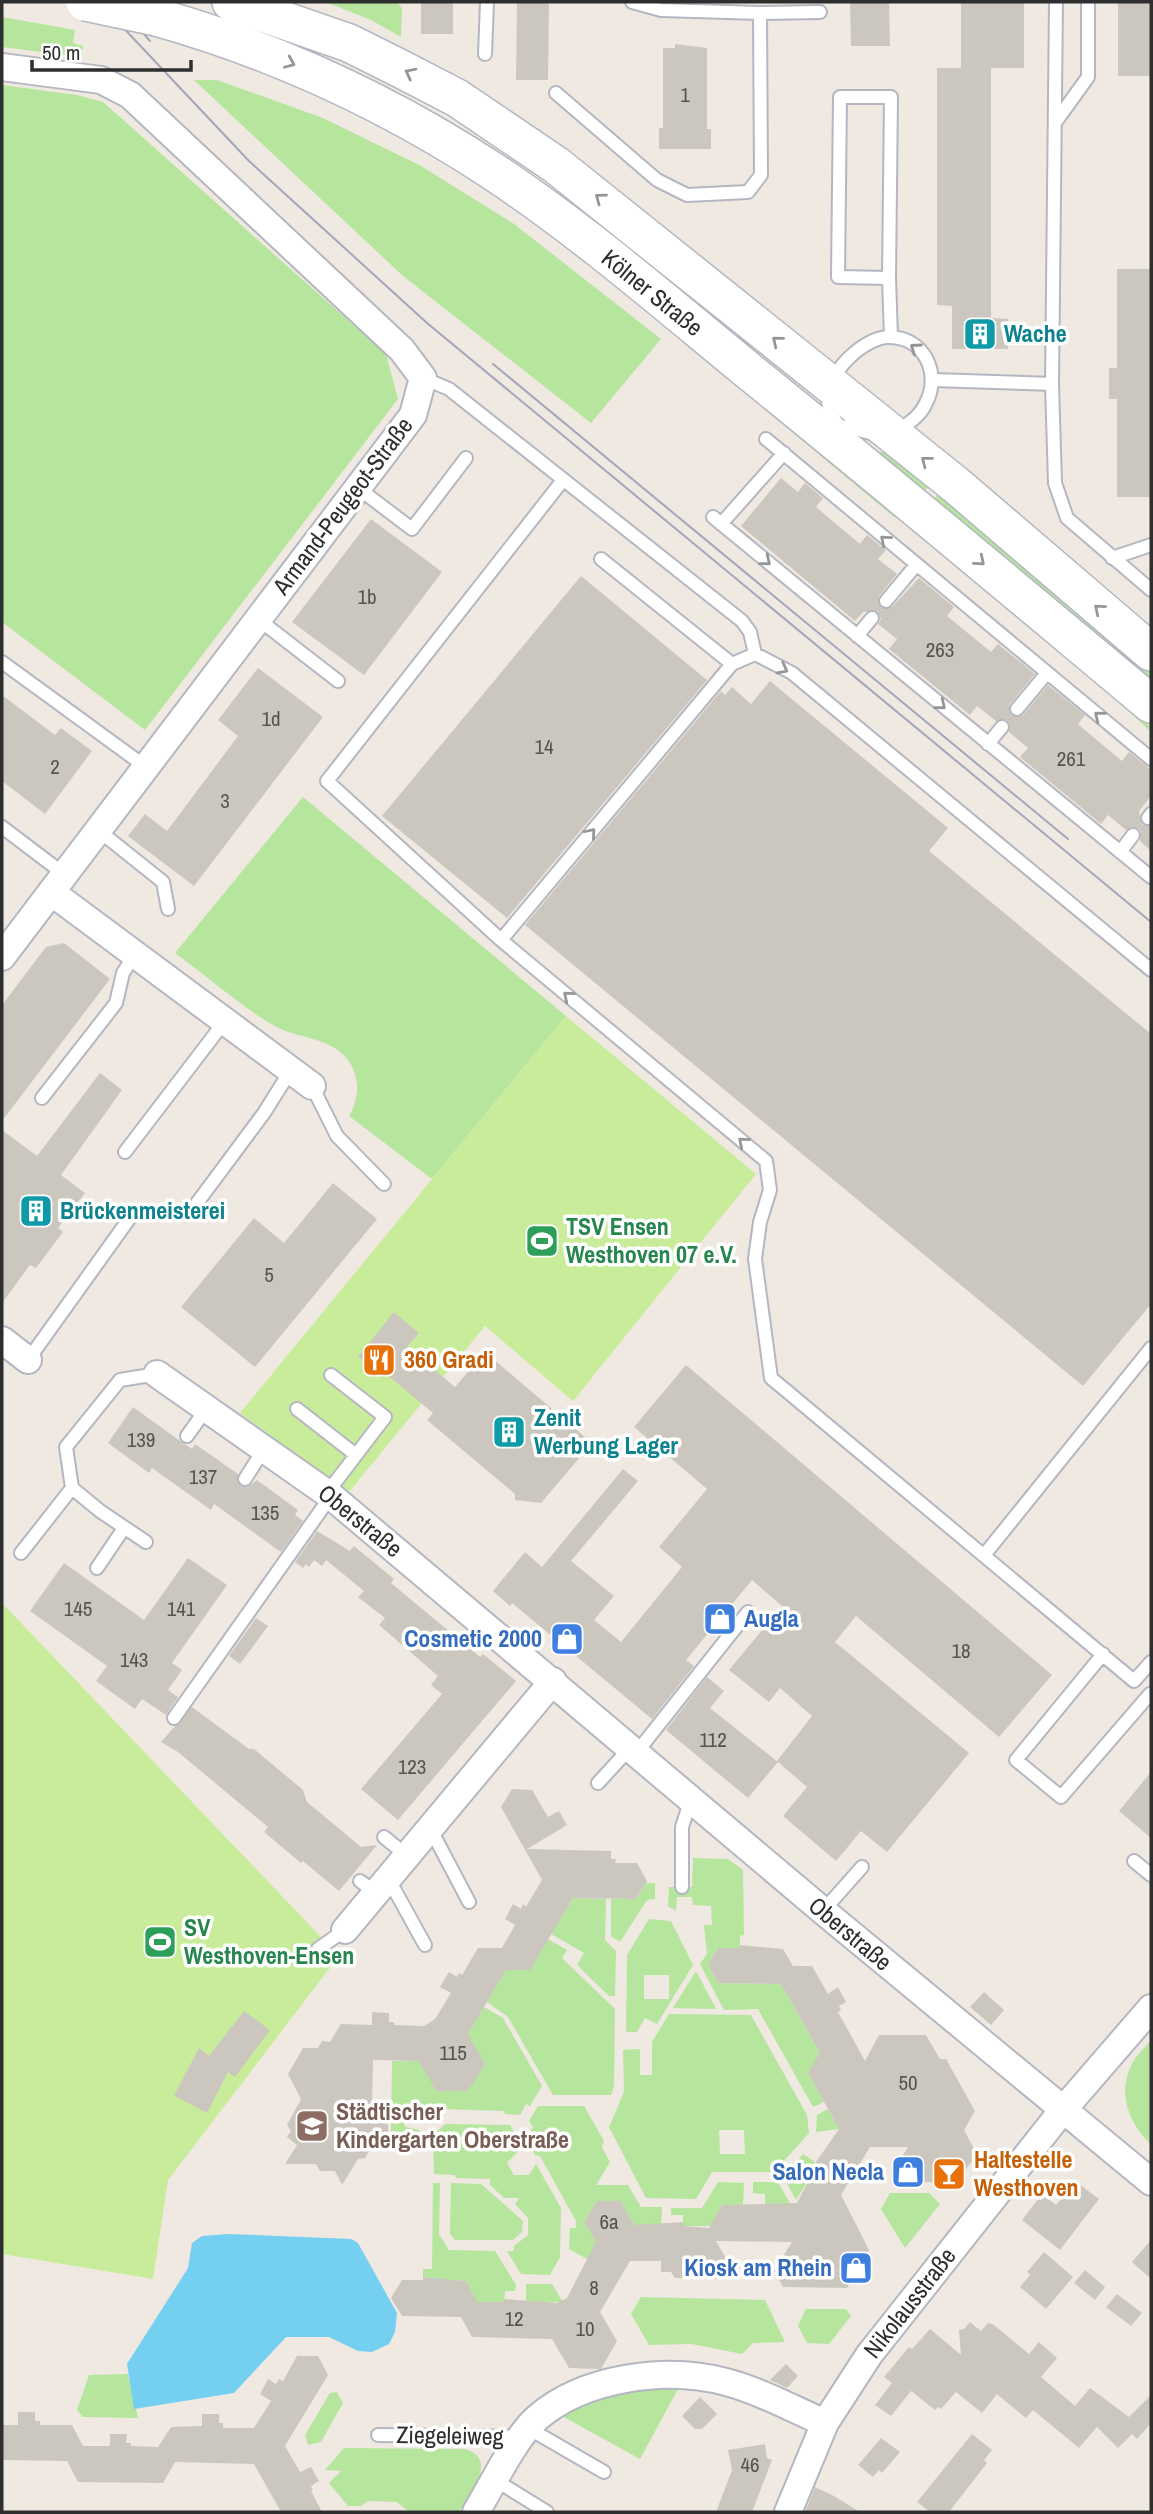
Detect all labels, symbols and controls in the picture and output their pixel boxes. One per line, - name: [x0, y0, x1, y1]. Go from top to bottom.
- scale bar: [32, 28, 191, 72]
- text: 50 m: [42, 38, 80, 67]
- one-way arrow: [284, 54, 296, 68]
- one-way arrow: [405, 68, 417, 82]
- house number: 1: [680, 80, 690, 109]
- one-way arrow: [595, 194, 607, 206]
- street label: Kölner Straße: [595, 242, 710, 343]
- building icon: Wache: [961, 315, 999, 353]
- place label: Wache: [1004, 317, 1067, 349]
- one-way arrow: [772, 336, 784, 349]
- one-way arrow: [910, 343, 923, 356]
- street label: Armand-Peugeot-Straße: [264, 410, 419, 601]
- one-way arrow: [922, 456, 934, 469]
- one-way arrow: [881, 535, 893, 548]
- one-way arrow: [758, 552, 770, 565]
- one-way arrow: [971, 553, 984, 565]
- house number: 1b: [357, 582, 377, 611]
- one-way arrow: [1094, 604, 1107, 617]
- house number: 263: [926, 635, 954, 664]
- one-way arrow: [776, 661, 788, 674]
- one-way arrow: [933, 697, 946, 709]
- house number: 1d: [261, 704, 281, 733]
- one-way arrow: [1094, 711, 1106, 724]
- house number: 14: [534, 732, 554, 761]
- house number: 261: [1057, 744, 1086, 773]
- house number: 2: [50, 752, 60, 781]
- house number: 3: [220, 786, 230, 815]
- one-way arrow: [583, 828, 595, 841]
- one-way arrow: [564, 992, 577, 1004]
- one-way arrow: [738, 1138, 751, 1150]
- building icon: Brückenmeisterei: [17, 1192, 55, 1230]
- place label: Brückenmeisterei: [60, 1194, 225, 1226]
- place label: TSV Ensen Westhoven 07 e.V.: [566, 1210, 737, 1270]
- sports icon: TSV Ensen Westhoven 07 e.V.: [523, 1222, 561, 1260]
- house number: 5: [264, 1260, 274, 1289]
- restaurant icon: 360 Gradi: [360, 1341, 398, 1379]
- place label: 360 Gradi: [404, 1343, 494, 1375]
- place label: Zenit Werbung Lager: [534, 1401, 678, 1461]
- building icon: Zenit Werbung Lager: [490, 1413, 528, 1451]
- house number: 139: [127, 1425, 155, 1454]
- house number: 137: [189, 1462, 217, 1491]
- street label: Oberstraße: [312, 1476, 409, 1564]
- house number: 135: [251, 1498, 279, 1527]
- house number: 145: [64, 1594, 92, 1623]
- house number: 141: [167, 1594, 196, 1623]
- shop icon: Augla: [701, 1600, 739, 1638]
- place label: Augla: [744, 1602, 799, 1634]
- shop icon: Cosmetic 2000: [548, 1620, 586, 1658]
- place label: Cosmetic 2000: [404, 1622, 542, 1654]
- house number: 18: [951, 1636, 971, 1665]
- house number: 143: [120, 1645, 148, 1674]
- house number: 112: [699, 1725, 727, 1754]
- house number: 123: [398, 1752, 426, 1781]
- street label: Oberstraße: [802, 1889, 899, 1977]
- place label: SV Westhoven-Ensen: [184, 1911, 354, 1971]
- sports icon: SV Westhoven-Ensen: [141, 1923, 179, 1961]
- house number: 115: [439, 2038, 467, 2067]
- house number: 50: [898, 2068, 918, 2097]
- place label: Städtischer Kindergarten Oberstraße: [336, 2095, 569, 2155]
- school or university icon: Städtischer Kindergarten Oberstraße: [293, 2107, 331, 2145]
- place label: Haltestelle Westhoven: [974, 2143, 1079, 2203]
- shop icon: Salon Necla: [889, 2153, 927, 2191]
- place label: Salon Necla: [772, 2155, 884, 2187]
- bar icon: Haltestelle Westhoven: [930, 2155, 968, 2193]
- house number: 6a: [599, 2207, 619, 2236]
- street label: Nikolausstraße: [856, 2240, 963, 2364]
- shop icon: Kiosk am Rhein: [837, 2249, 875, 2287]
- place label: Kiosk am Rhein: [684, 2251, 832, 2283]
- house number: 8: [589, 2273, 599, 2302]
- house number: 12: [504, 2304, 524, 2333]
- house number: 10: [575, 2314, 595, 2343]
- street label: Ziegeleiweg: [396, 2418, 504, 2452]
- house number: 46: [740, 2450, 760, 2479]

